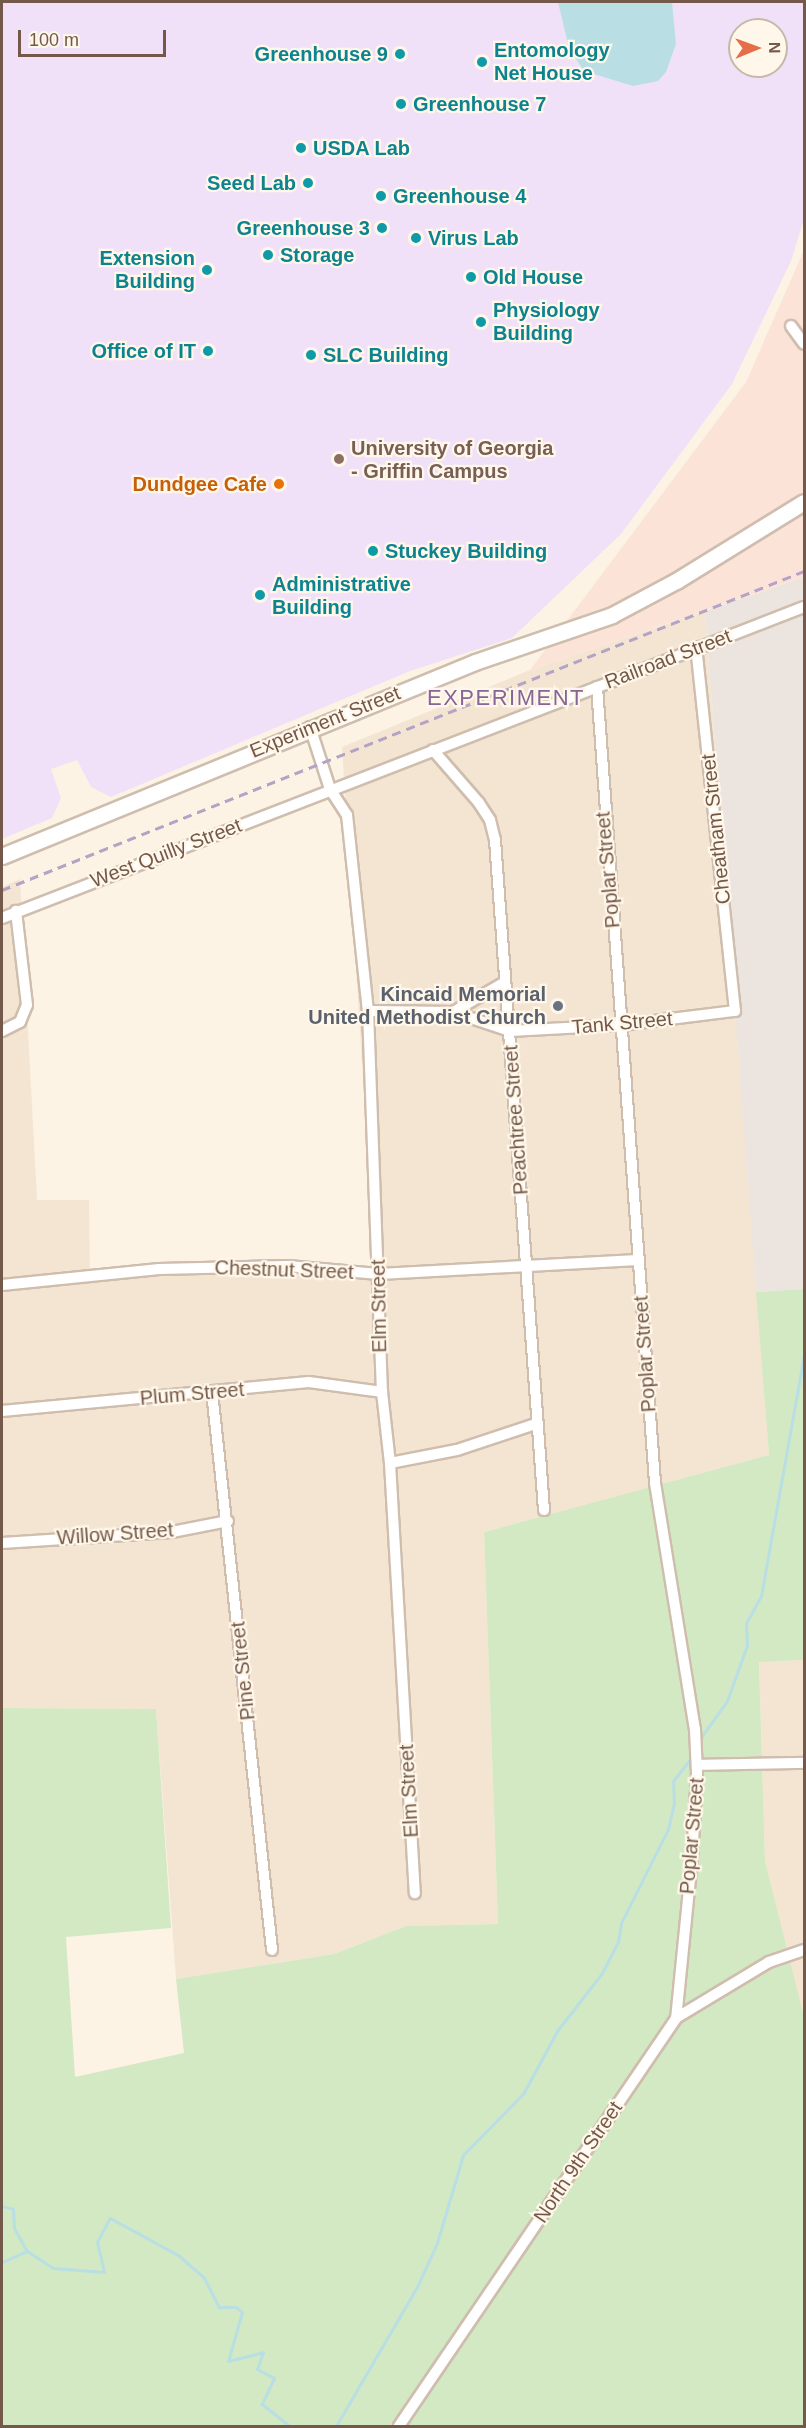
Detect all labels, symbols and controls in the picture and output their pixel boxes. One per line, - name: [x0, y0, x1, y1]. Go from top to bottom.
- scale bar: [21, 18, 170, 56]
- north arrow: [728, 18, 788, 78]
- text: 100 m: [29, 30, 79, 50]
- place label: Entomology Net House: [494, 39, 610, 86]
- place label: Greenhouse 9: [255, 42, 388, 66]
- text: N: [766, 42, 783, 54]
- marker: Greenhouse 9: [393, 47, 407, 61]
- marker: Entomology Net House: [475, 55, 489, 69]
- place label: Greenhouse 7: [413, 92, 546, 116]
- marker: Greenhouse 7: [394, 97, 408, 111]
- place label: USDA Lab: [313, 136, 411, 160]
- marker: USDA Lab: [294, 141, 308, 155]
- place label: Seed Lab: [207, 171, 296, 195]
- marker: Seed Lab: [301, 176, 315, 190]
- place label: Greenhouse 4: [393, 184, 526, 208]
- marker: Greenhouse 4: [374, 189, 388, 203]
- place label: Greenhouse 3: [237, 216, 370, 240]
- marker: Greenhouse 3: [375, 221, 389, 235]
- place label: Virus Lab: [428, 226, 519, 250]
- marker: Virus Lab: [409, 231, 423, 245]
- place label: Storage: [280, 243, 354, 267]
- place label: Extension Building: [99, 246, 195, 293]
- marker: Storage: [261, 248, 275, 262]
- marker: Extension Building: [200, 263, 214, 277]
- place label: Old House: [483, 265, 583, 289]
- marker: Old House: [464, 270, 478, 284]
- place label: Physiology Building: [493, 298, 600, 345]
- marker: Physiology Building: [474, 315, 488, 329]
- place label: Office of IT: [92, 339, 196, 363]
- place label: SLC Building: [323, 343, 449, 367]
- marker: Office of IT: [201, 344, 215, 358]
- marker: SLC Building: [304, 348, 318, 362]
- place label: University of Georgia - Griffin Campus: [351, 436, 553, 483]
- marker: University of Georgia - Griffin Campus: [332, 452, 346, 466]
- place label: Dundgee Cafe: [133, 472, 267, 496]
- marker: Dundgee Cafe: [272, 477, 286, 491]
- place label: Stuckey Building: [385, 539, 547, 563]
- marker: Stuckey Building: [366, 544, 380, 558]
- place label: Administrative Building: [272, 572, 411, 619]
- marker: Administrative Building: [253, 588, 267, 602]
- street label: Railroad Street: [601, 624, 735, 694]
- street label: Experiment Street: [246, 681, 404, 763]
- district label: EXPERIMENT: [427, 685, 585, 711]
- street label: Cheatham Street: [696, 753, 736, 905]
- street label: Poplar Street: [591, 811, 625, 929]
- street label: West Quilly Street: [87, 813, 245, 893]
- place label: Kincaid Memorial United Methodist Church: [308, 982, 546, 1029]
- marker: Kincaid Memorial United Methodist Church: [551, 999, 565, 1013]
- street label: Tank Street: [571, 1007, 673, 1039]
- street label: Peachtree Street: [499, 1044, 533, 1196]
- street label: Chestnut Street: [214, 1256, 354, 1284]
- street label: Elm Street: [366, 1259, 392, 1353]
- street label: Poplar Street: [629, 1295, 661, 1413]
- street label: Plum Street: [139, 1377, 245, 1411]
- street label: Willow Street: [56, 1518, 174, 1550]
- street label: Pine Street: [226, 1621, 260, 1721]
- street label: Elm Street: [395, 1744, 423, 1838]
- street label: Poplar Street: [675, 1777, 709, 1895]
- street label: North 9th Street: [529, 2097, 627, 2227]

